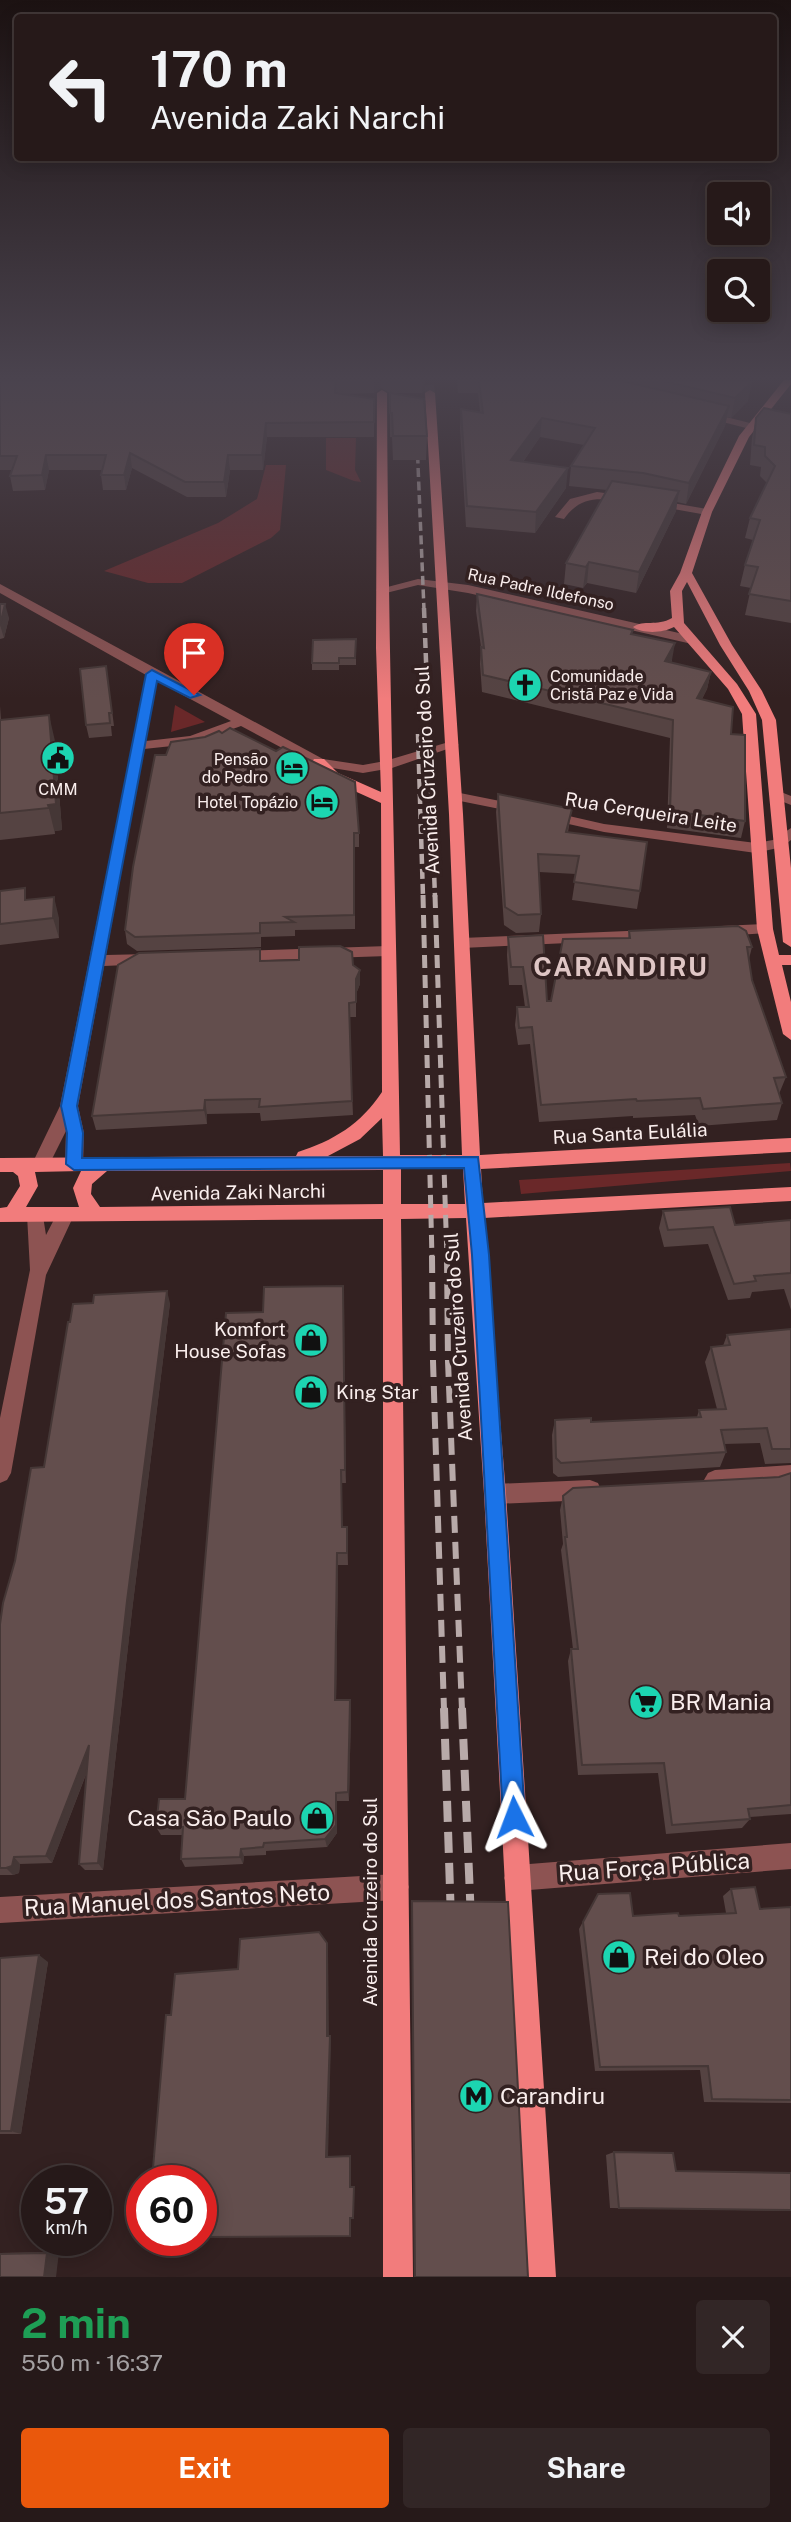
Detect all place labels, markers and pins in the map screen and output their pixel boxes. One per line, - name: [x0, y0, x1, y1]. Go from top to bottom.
- pin: [164, 623, 224, 695]
- church icon: Comunidade Cristã Paz e Vida: [506, 666, 544, 704]
- place label: Comunidade Cristã Paz e Vida: [550, 667, 674, 704]
- public building icon: CMM: [39, 739, 77, 777]
- hotel icon: Pensão do Pedro: [273, 749, 311, 787]
- place label: Pensão do Pedro: [202, 750, 268, 787]
- place label: CMM: [38, 780, 78, 799]
- hotel icon: Hotel Topázio: [303, 783, 341, 821]
- place label: Hotel Topázio: [197, 793, 298, 812]
- place label: Komfort House Sofas: [174, 1318, 286, 1362]
- shop icon: Komfort House Sofas: [292, 1321, 330, 1359]
- shop icon: King Star: [292, 1373, 330, 1411]
- place label: King Star: [336, 1381, 419, 1403]
- supermarket icon: BR Mania: [627, 1683, 665, 1721]
- place label: BR Mania: [670, 1688, 771, 1715]
- shop icon: Casa São Paulo: [298, 1799, 336, 1837]
- place label: Casa São Paulo: [127, 1804, 292, 1831]
- shop icon: Rei do Oleo: [600, 1938, 638, 1976]
- place label: Rei do Oleo: [644, 1943, 765, 1970]
- metro station icon: Carandiru: [457, 2077, 495, 2115]
- place label: Carandiru: [500, 2082, 605, 2109]

